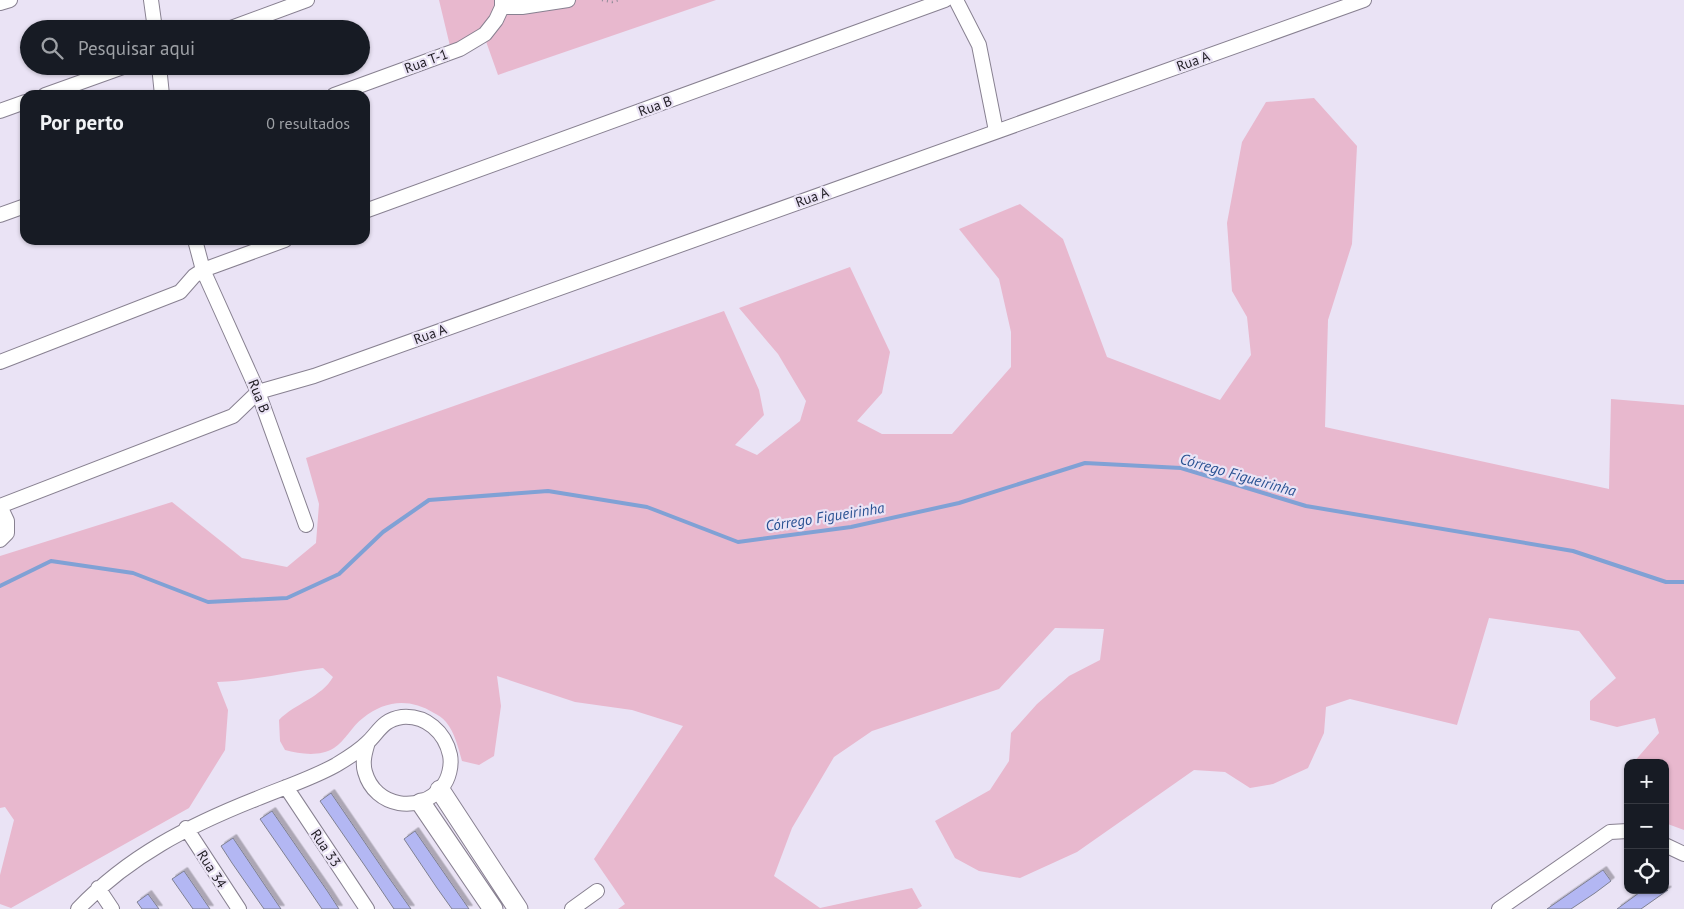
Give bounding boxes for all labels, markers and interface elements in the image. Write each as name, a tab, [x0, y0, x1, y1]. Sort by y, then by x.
search box	[20, 20, 370, 75]
icon: search	[38, 34, 66, 62]
text: Pesquisar aqui	[78, 36, 195, 60]
street label: Rua T-1	[402, 45, 450, 77]
street label: Rua A	[1174, 46, 1213, 75]
street label: Rua B	[636, 92, 674, 120]
text: Por perto	[40, 109, 124, 136]
text: 0 resultados	[266, 113, 350, 133]
street label: Rua A	[793, 182, 832, 211]
street label: Rua A	[411, 319, 450, 348]
street label: Rua B	[244, 377, 274, 415]
water label: Córrego Figueirinha	[1178, 449, 1299, 500]
water label: Córrego Figueirinha	[764, 498, 886, 535]
map controls	[1624, 759, 1669, 894]
button: +	[1624, 759, 1669, 804]
button: −	[1624, 804, 1669, 849]
street label: Rua 33	[307, 826, 345, 870]
street label: Rua 34	[193, 847, 231, 892]
button: locate	[1624, 849, 1669, 894]

